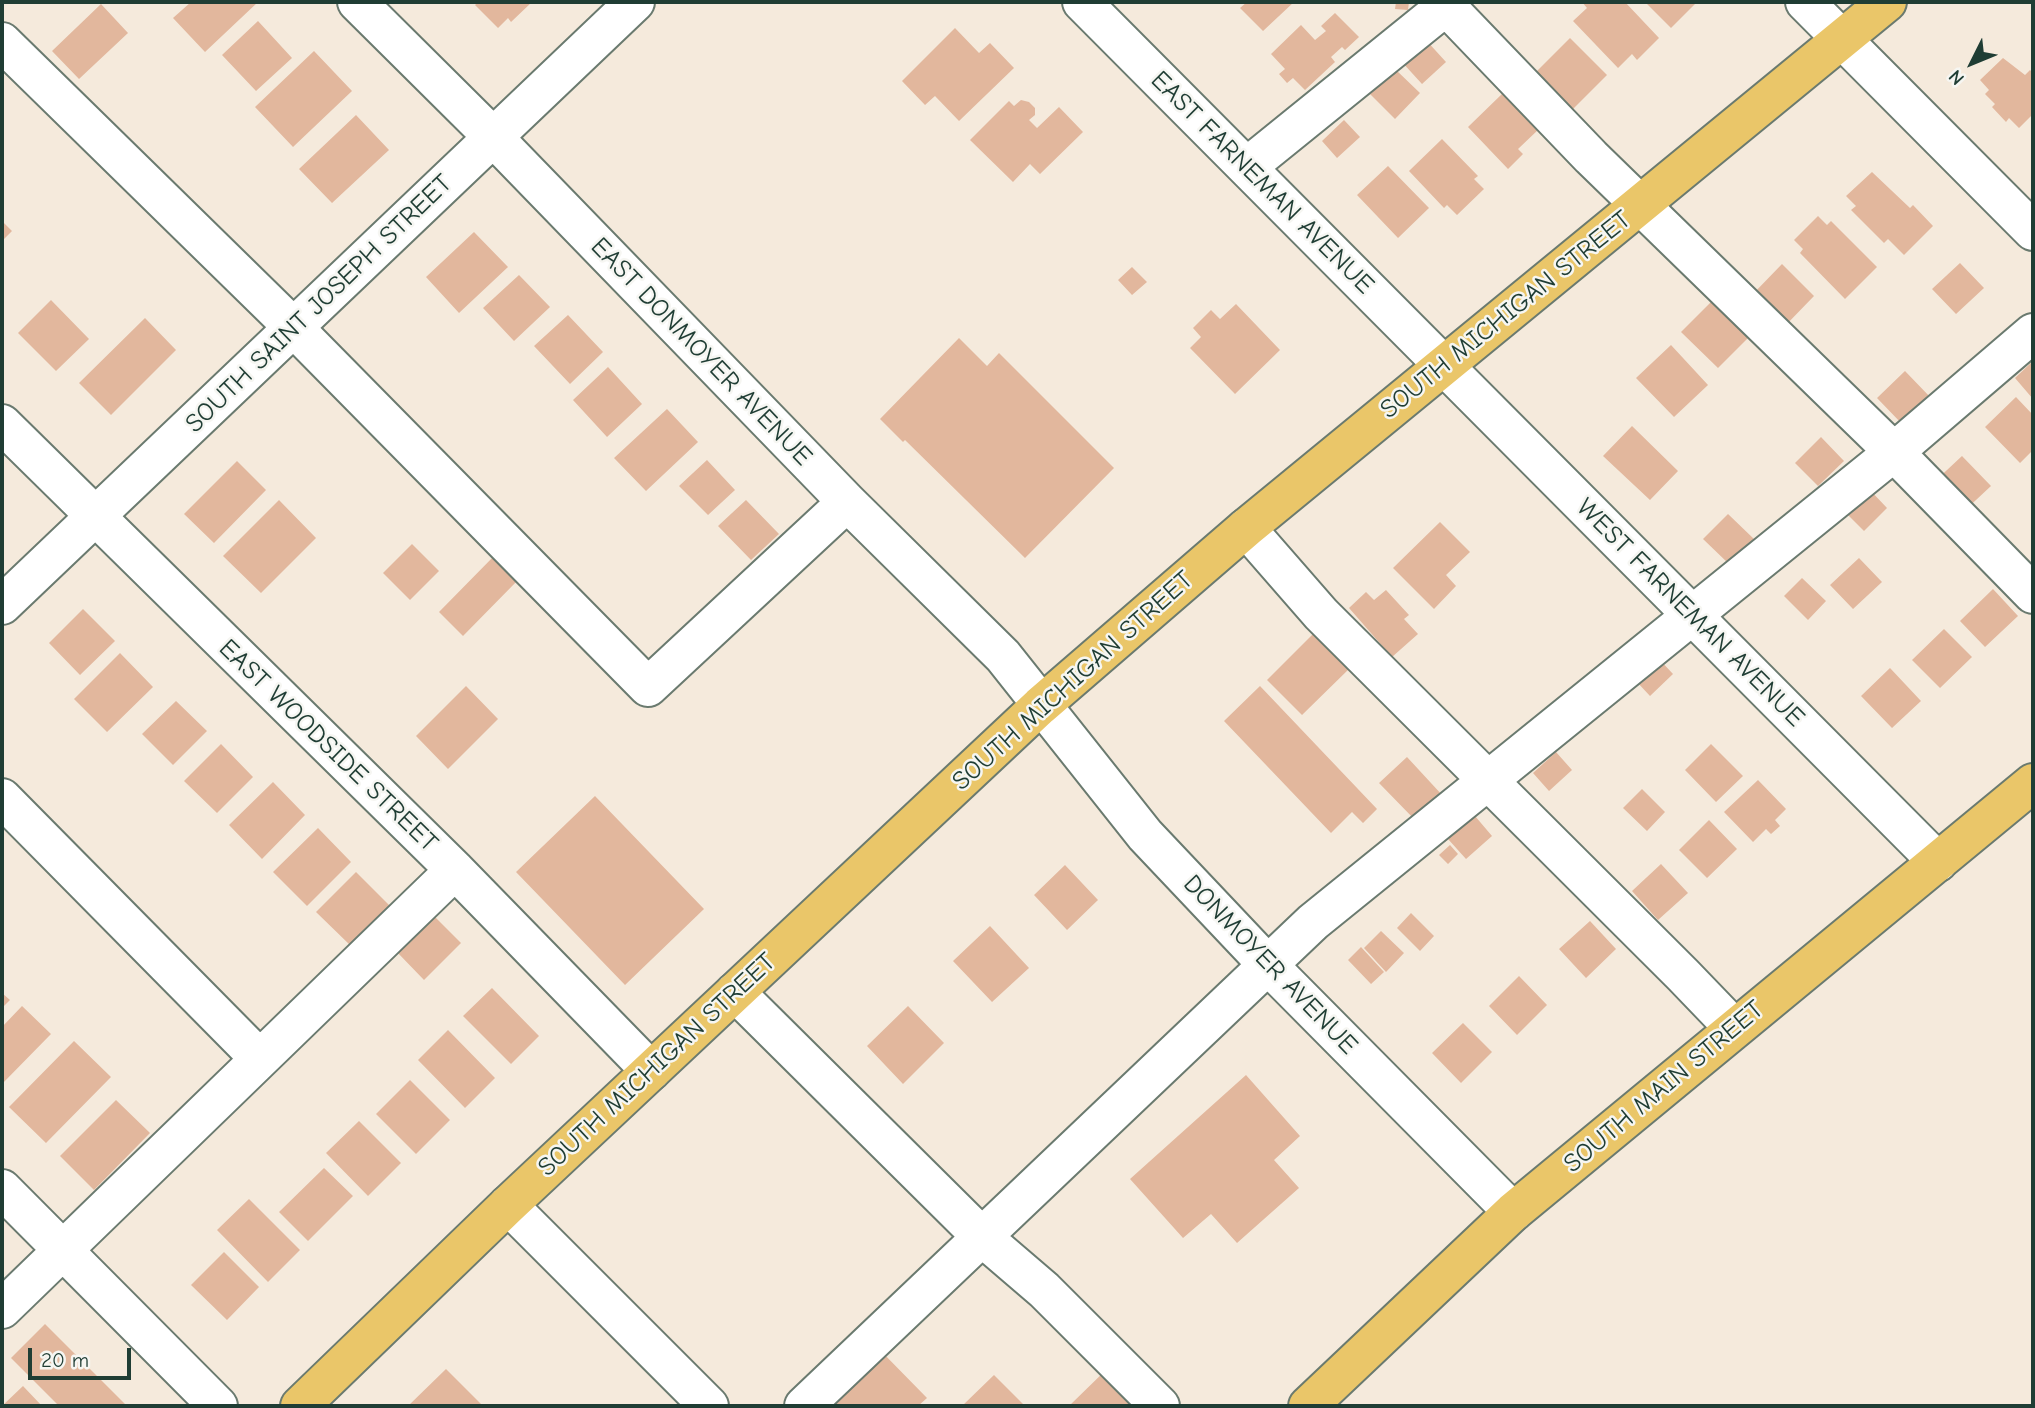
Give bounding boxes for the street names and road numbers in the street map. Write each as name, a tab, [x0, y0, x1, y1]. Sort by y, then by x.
street label: EAST FARNEMAN AVENUE	[1144, 65, 1380, 301]
street label: SOUTH SAINT JOSEPH STREET	[179, 168, 459, 440]
street label: SOUTH MICHIGAN STREET	[1374, 204, 1638, 426]
street label: EAST DONMOYER AVENUE	[584, 232, 818, 472]
street label: WEST FARNEMAN AVENUE	[1569, 492, 1811, 734]
street label: SOUTH MICHIGAN STREET	[946, 565, 1200, 797]
street label: EAST WOODSIDE STREET	[212, 633, 444, 859]
street label: DONMOYER AVENUE	[1176, 869, 1364, 1061]
street label: SOUTH MICHIGAN STREET	[532, 947, 782, 1183]
street label: SOUTH MAIN STREET	[1558, 994, 1770, 1180]

